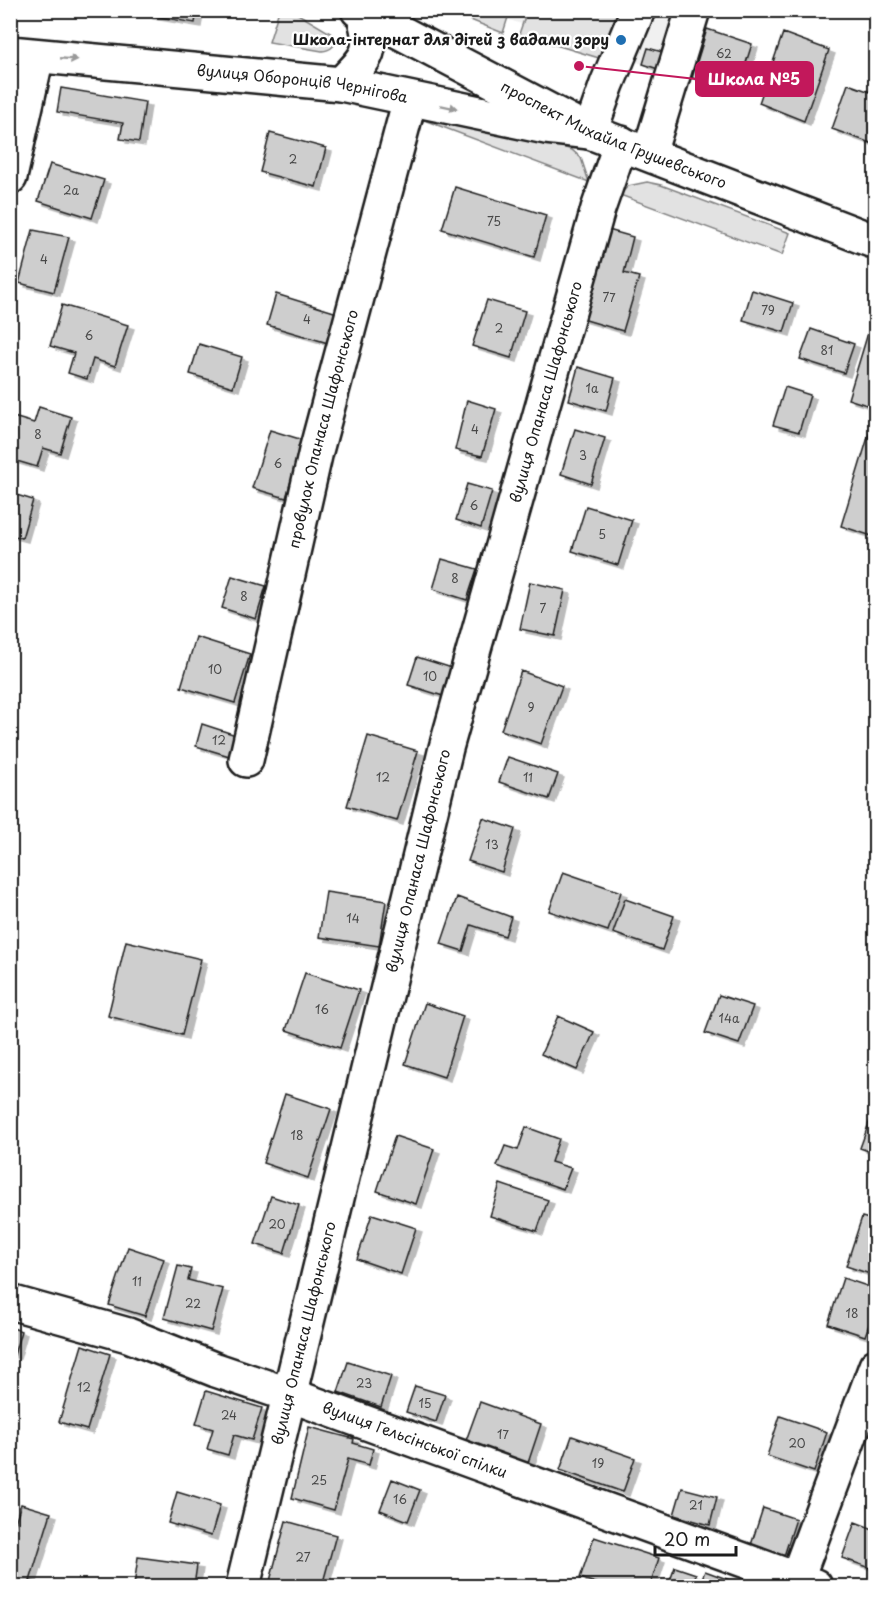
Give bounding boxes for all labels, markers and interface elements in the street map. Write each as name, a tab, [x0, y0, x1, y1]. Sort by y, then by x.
place label: Школа-інтернат для дітей з вадами зору	[293, 27, 609, 50]
marker: Школа-інтернат для дітей з вадами зору	[614, 33, 628, 47]
house number: 62	[716, 44, 732, 62]
one-way arrow	[59, 54, 78, 64]
street label: вулиця Оборонців Чернігова	[196, 58, 411, 108]
callout: Школа №5	[696, 62, 813, 96]
text: Школа №5	[708, 66, 800, 90]
street label: проспект Михайла Грушевського	[497, 74, 730, 194]
one-way arrow	[440, 103, 459, 112]
house number: 2	[289, 150, 297, 168]
house number: 2а	[63, 181, 79, 199]
house number: 75	[487, 212, 501, 230]
house number: 4	[40, 250, 48, 268]
street label: вулиця Опанаса Шафонського	[503, 278, 587, 505]
house number: 77	[602, 288, 616, 306]
house number: 79	[761, 301, 775, 319]
street label: провулок Опанаса Шафонського	[281, 307, 363, 550]
house number: 4	[303, 310, 311, 328]
house number: 2	[495, 319, 503, 337]
house number: 6	[85, 326, 93, 344]
house number: 81	[821, 341, 833, 359]
house number: 1а	[586, 379, 599, 397]
house number: 4	[471, 420, 479, 438]
house number: 8	[34, 425, 42, 443]
house number: 3	[579, 446, 587, 464]
house number: 6	[274, 454, 282, 472]
house number: 6	[470, 496, 478, 514]
house number: 5	[598, 525, 606, 543]
house number: 8	[451, 569, 459, 587]
house number: 8	[240, 587, 248, 605]
house number: 7	[540, 599, 547, 617]
house number: 10	[208, 660, 222, 678]
house number: 10	[423, 667, 437, 685]
house number: 9	[527, 698, 535, 716]
house number: 12	[212, 731, 226, 749]
street label: вулиця Опанаса Шафонського	[379, 747, 455, 975]
house number: 12	[376, 768, 390, 786]
house number: 11	[523, 768, 533, 786]
house number: 13	[485, 835, 499, 853]
house number: 14	[346, 909, 360, 927]
house number: 16	[315, 1000, 329, 1018]
house number: 14а	[719, 1009, 740, 1027]
house number: 18	[291, 1126, 303, 1144]
house number: 20	[268, 1215, 286, 1233]
street label: вулиця Опанаса Шафонського	[265, 1219, 341, 1447]
house number: 11	[132, 1272, 142, 1290]
house number: 22	[185, 1294, 201, 1312]
house number: 18	[846, 1304, 858, 1322]
house number: 23	[356, 1374, 372, 1392]
house number: 12	[77, 1378, 91, 1396]
house number: 15	[418, 1394, 432, 1412]
street label: вулиця Гельсінської спілки	[320, 1395, 511, 1483]
house number: 24	[221, 1406, 237, 1424]
house number: 17	[497, 1425, 509, 1443]
house number: 20	[788, 1434, 806, 1452]
house number: 19	[592, 1454, 604, 1472]
house number: 25	[311, 1471, 327, 1489]
house number: 16	[393, 1490, 407, 1508]
house number: 21	[689, 1496, 703, 1514]
scale bar	[655, 1519, 736, 1557]
text: 20 m	[664, 1525, 710, 1552]
house number: 27	[296, 1548, 311, 1566]

